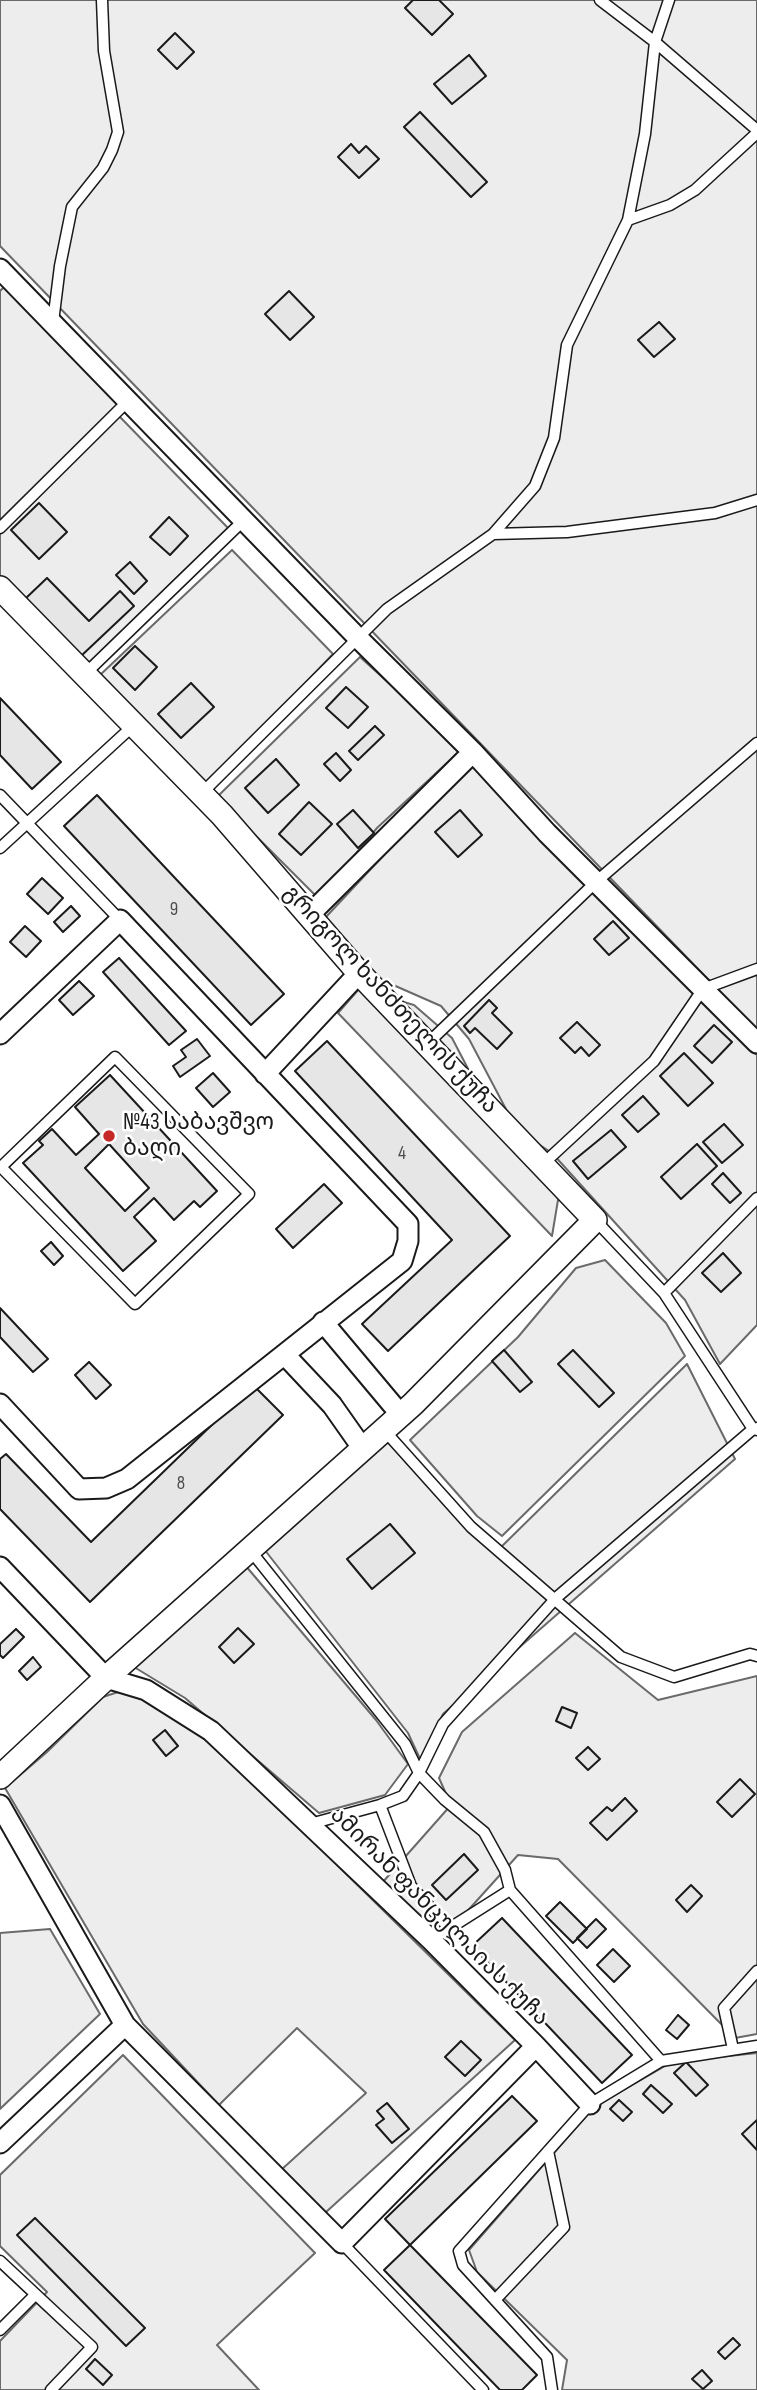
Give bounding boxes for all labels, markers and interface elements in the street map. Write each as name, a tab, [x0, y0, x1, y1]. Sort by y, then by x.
street label: გრიგოლ ხანძთელის ქუჩა	[277, 880, 503, 1120]
house number: 9	[170, 899, 178, 921]
place label: №43 საბავშვო ბაღი	[123, 1109, 274, 1163]
marker: №43 საბავშვო ბაღი	[101, 1128, 117, 1144]
house number: 4	[398, 1143, 406, 1165]
house number: 8	[177, 1473, 185, 1495]
street label: ამირან ფანცულაიას ქუჩა	[324, 1802, 554, 2032]

